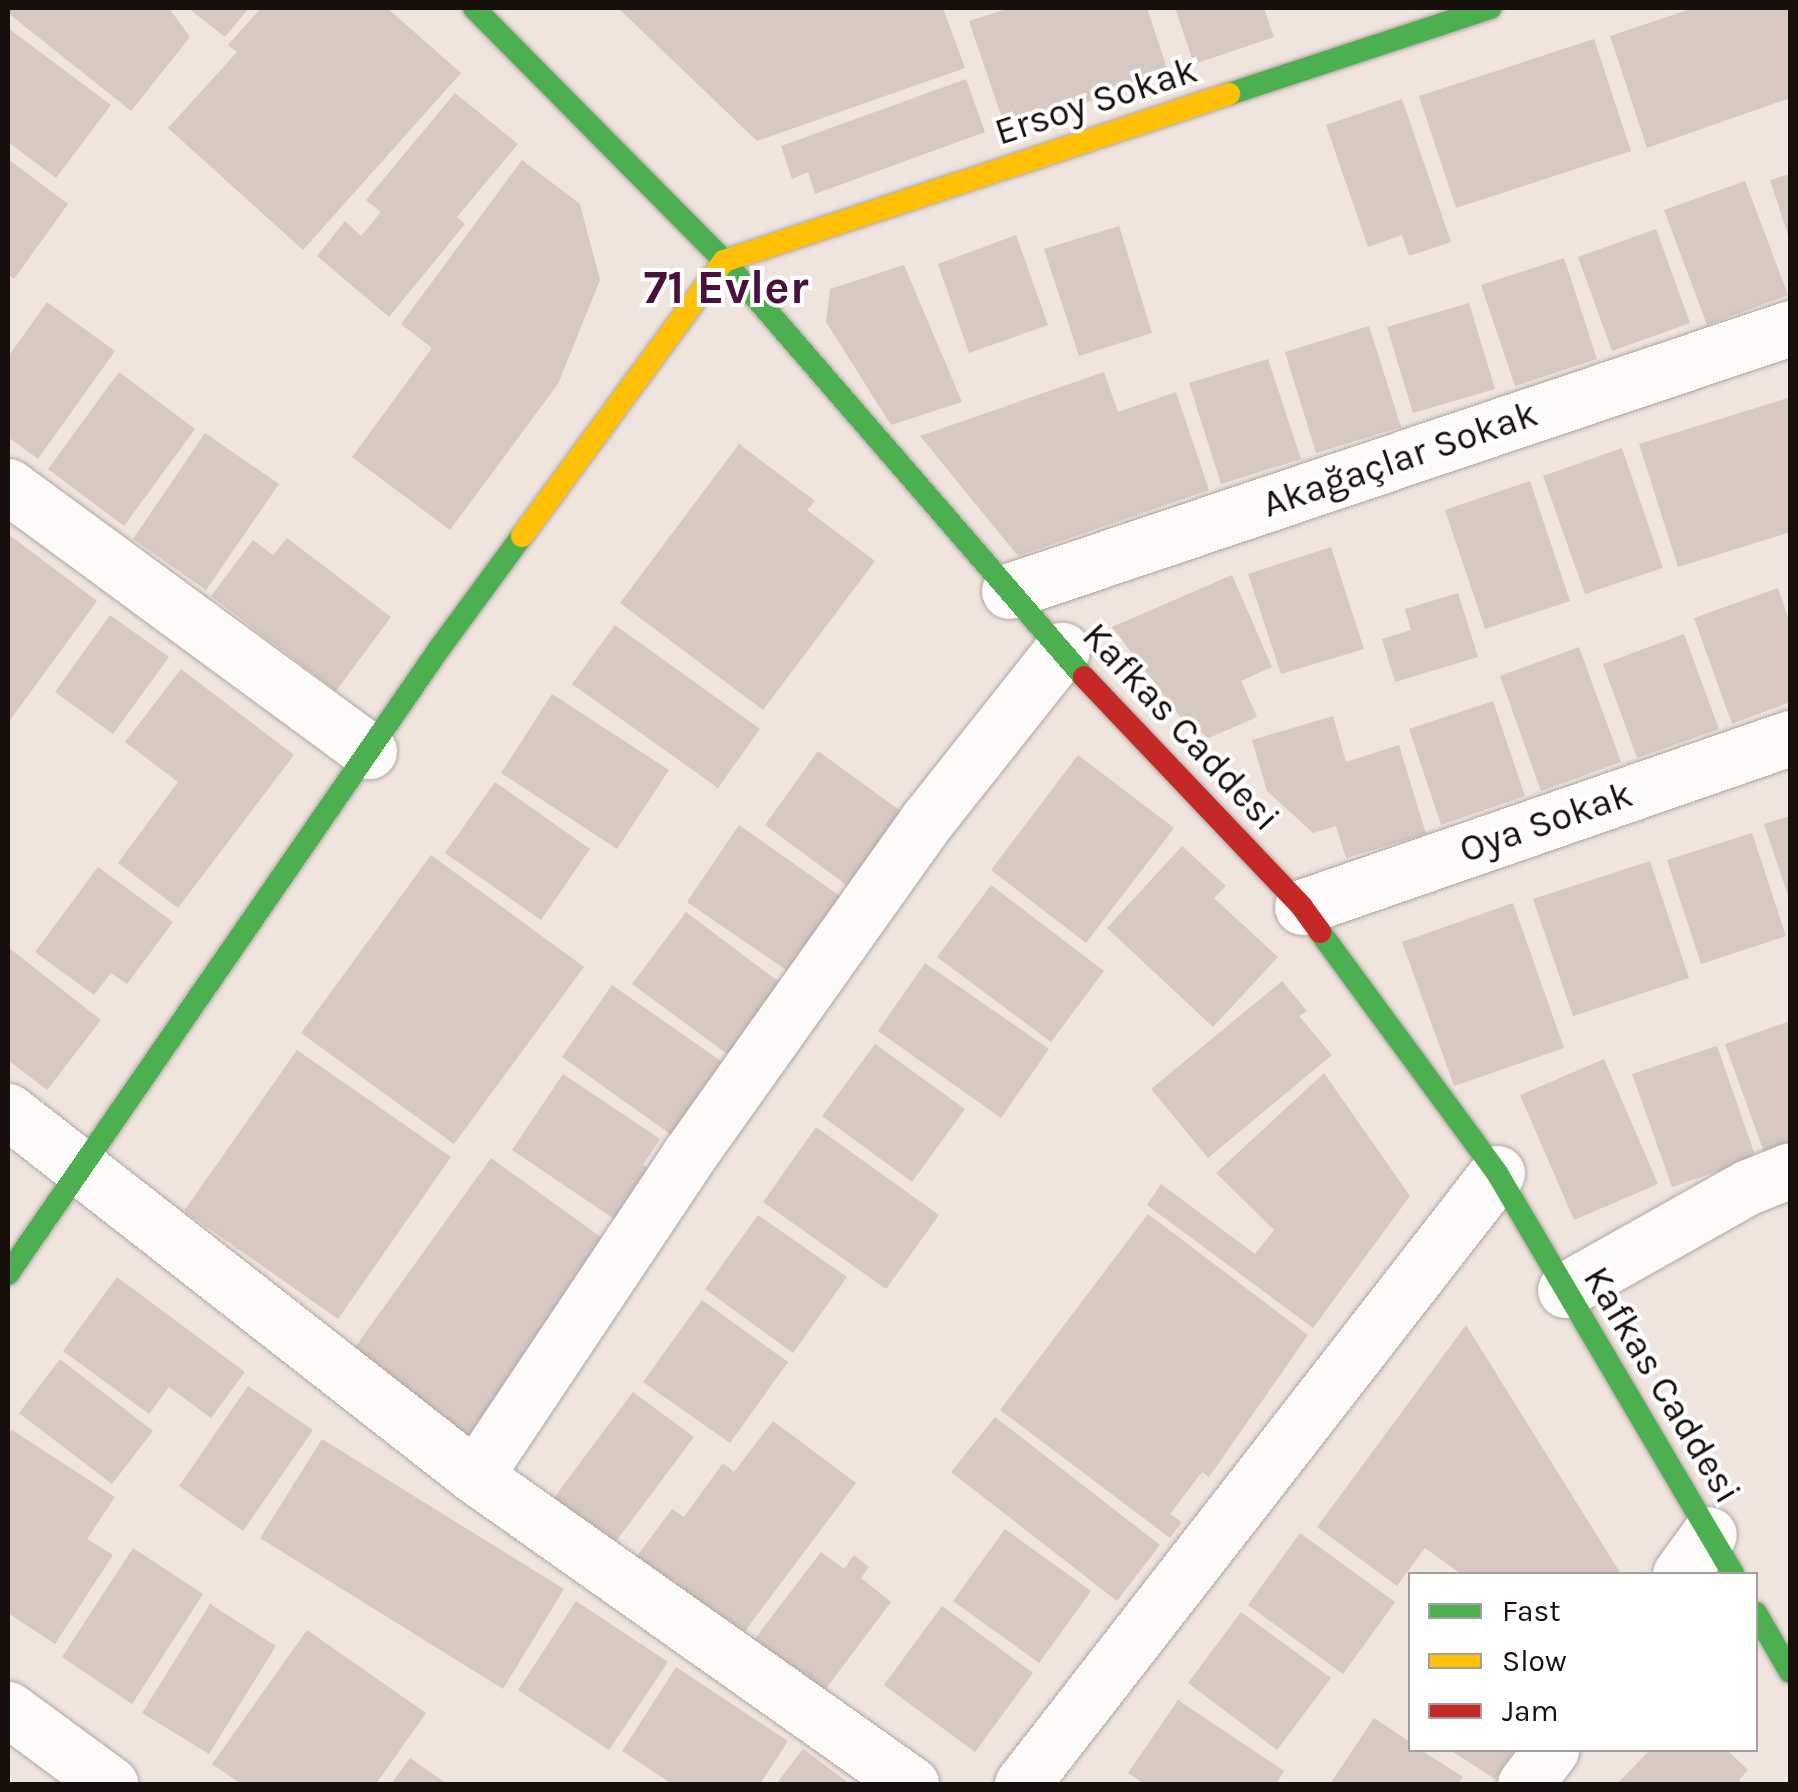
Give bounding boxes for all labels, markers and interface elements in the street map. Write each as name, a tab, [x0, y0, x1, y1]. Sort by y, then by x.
street label: Ersoy Sokak	[989, 47, 1203, 155]
district label: 71 Evler	[643, 259, 809, 317]
street label: Akağaçlar Sokak	[1256, 391, 1544, 527]
street label: Kafkas Caddesi	[1073, 613, 1289, 841]
street label: Oya Sokak	[1454, 771, 1638, 873]
street label: Kafkas Caddesi	[1573, 1258, 1751, 1512]
legend	[1408, 1572, 1758, 1752]
text: Fast	[1502, 1593, 1561, 1629]
text: Slow	[1502, 1643, 1567, 1679]
text: Jam	[1502, 1693, 1559, 1729]

